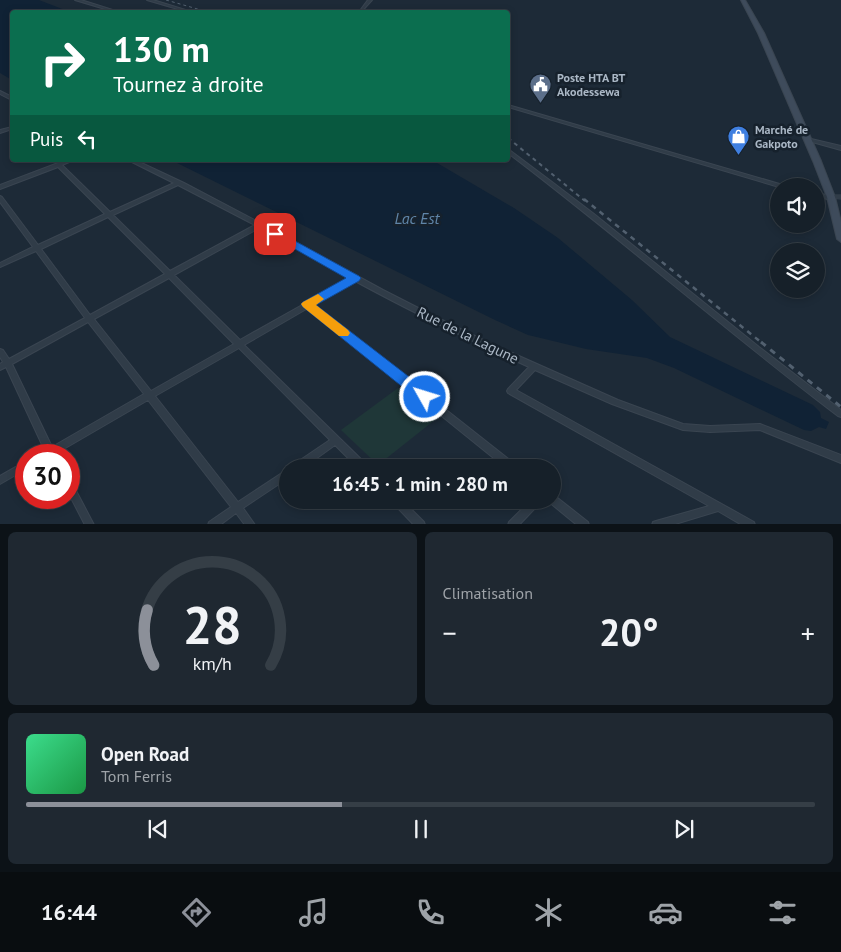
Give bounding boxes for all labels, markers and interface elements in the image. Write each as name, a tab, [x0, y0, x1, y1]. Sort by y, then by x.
text: 130 m	[113, 26, 210, 72]
icon: right	[30, 30, 95, 95]
text: Tournez à droite	[113, 70, 264, 98]
place label: Poste HTA BT Akodessewa	[557, 70, 625, 99]
public building icon: Poste HTA BT Akodessewa	[529, 72, 553, 103]
place label: Marché de Gakpoto	[755, 122, 808, 151]
shop icon: Marché de Gakpoto	[727, 124, 751, 155]
icon: left	[73, 125, 101, 153]
text: Puis	[30, 127, 63, 151]
map controls	[770, 178, 825, 298]
button: sound	[770, 178, 825, 233]
water label: Lac Est	[394, 208, 441, 228]
pin	[254, 213, 296, 255]
icon: arrive	[261, 220, 289, 248]
button: layers	[770, 243, 825, 298]
street label: Rue de la Lagune	[414, 302, 522, 368]
position arrow	[398, 370, 450, 422]
speed limit sign: 30	[15, 444, 80, 509]
text: 16:45 · 1 min · 280 m	[332, 472, 508, 496]
text: Climatisation	[443, 583, 533, 603]
text: 28	[183, 591, 242, 658]
text: 20°	[599, 607, 659, 656]
text: −	[443, 614, 457, 651]
text: +	[801, 614, 815, 651]
text: km/h	[193, 652, 232, 675]
text: Open Road	[101, 742, 189, 766]
text: Tom Ferris	[101, 766, 172, 786]
icon: previous	[144, 815, 172, 843]
icon: pause	[407, 815, 435, 843]
icon: next	[670, 815, 698, 843]
icon: directions	[179, 895, 214, 930]
icon: music	[296, 895, 331, 930]
icon: phone	[413, 895, 448, 930]
icon: climate	[531, 895, 566, 930]
icon: car	[648, 895, 683, 930]
icon: filters	[765, 895, 800, 930]
text: 16:44	[41, 898, 97, 926]

